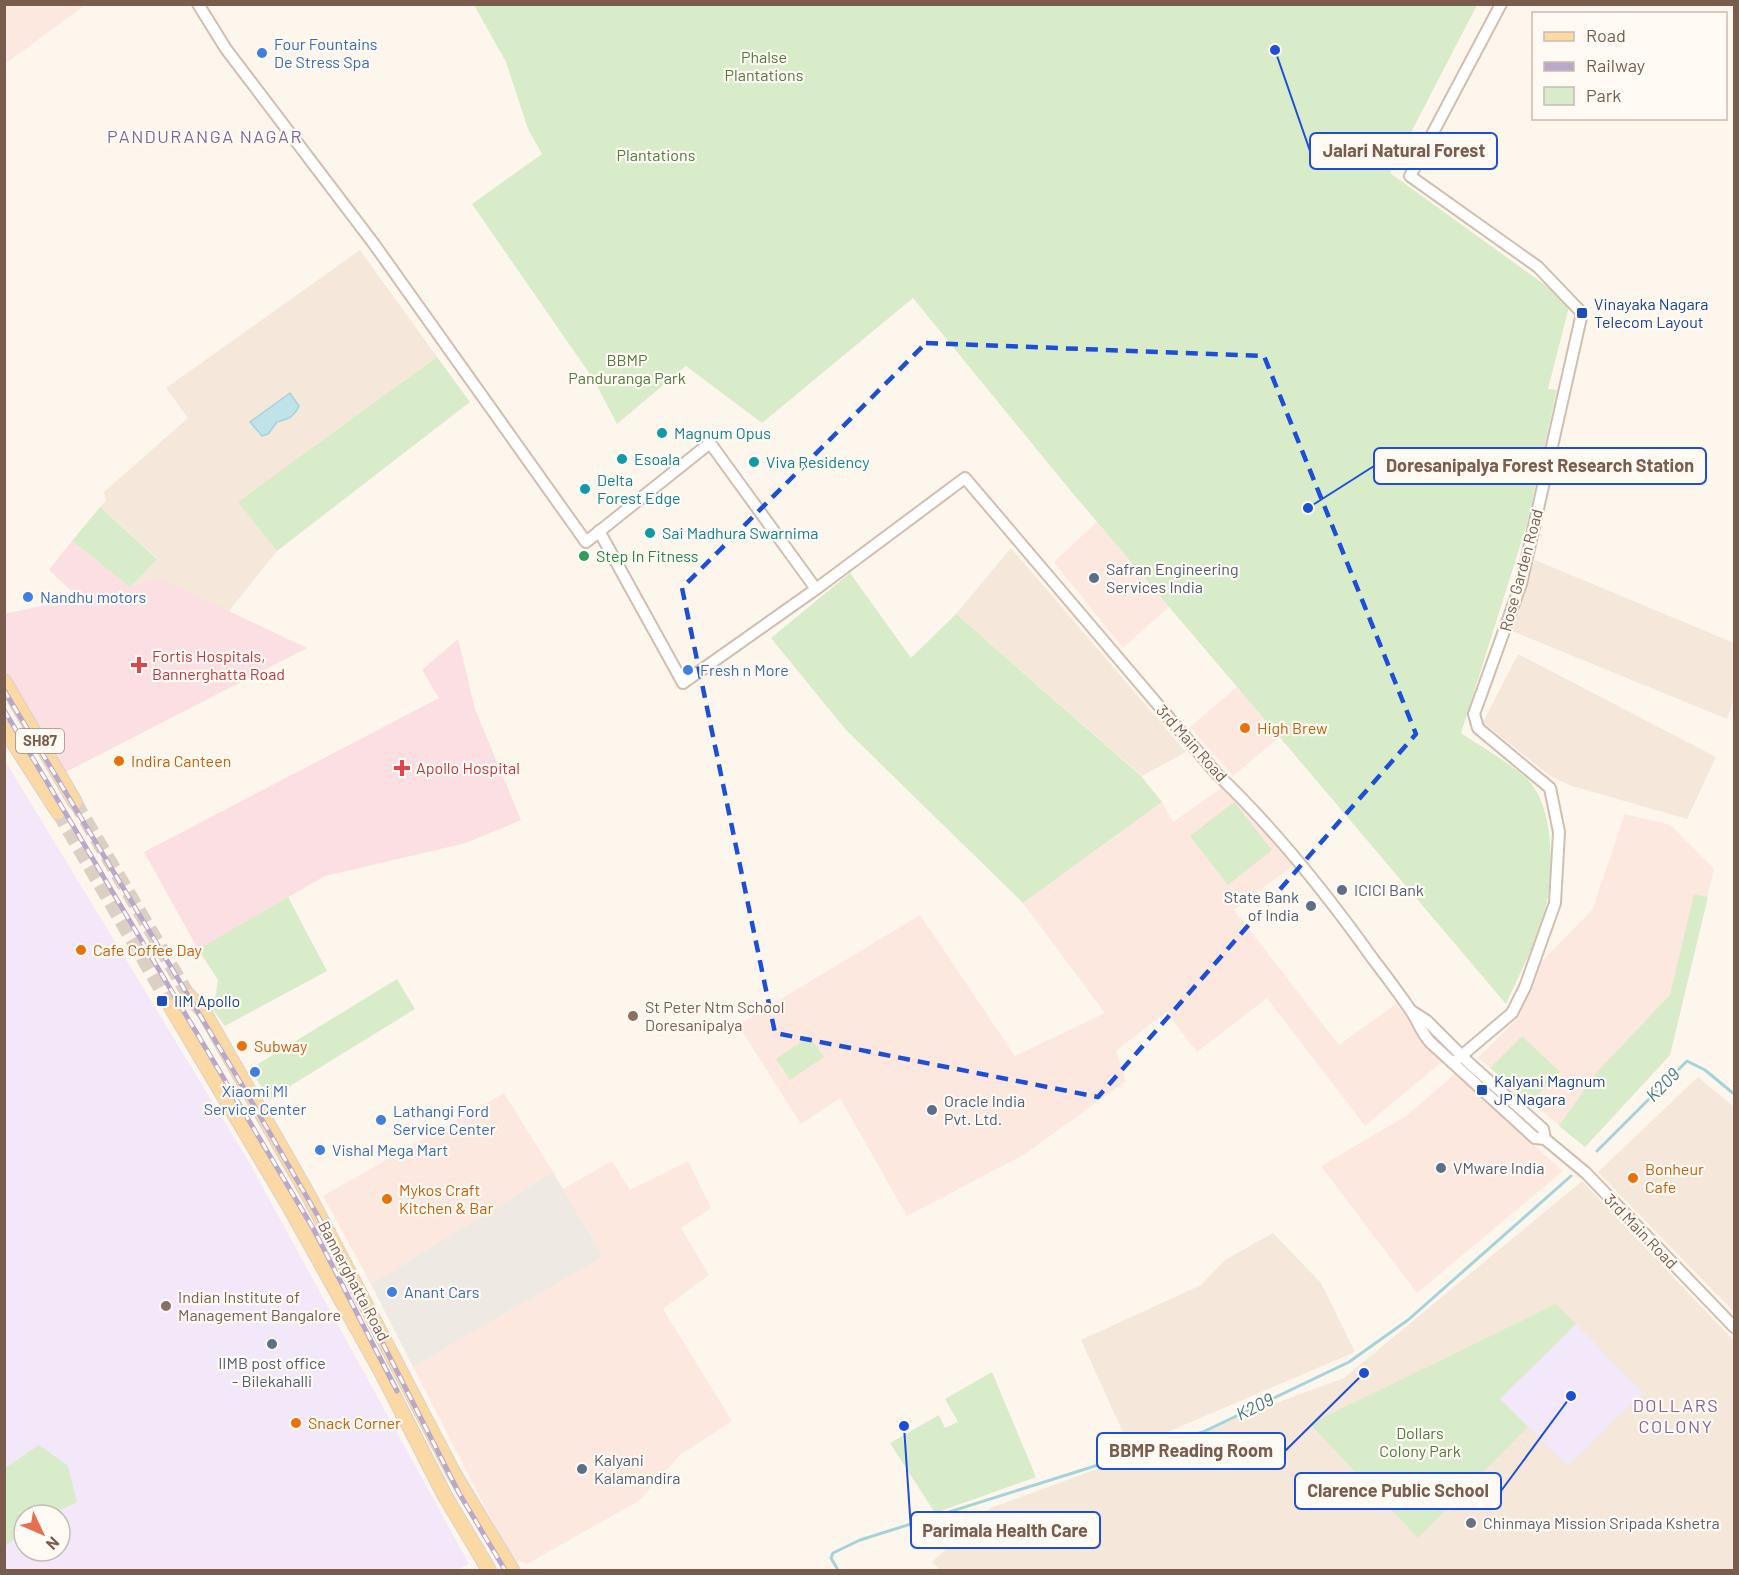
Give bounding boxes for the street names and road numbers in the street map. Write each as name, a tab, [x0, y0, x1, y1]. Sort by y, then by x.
street label: Rose Garden Road	[1495, 507, 1546, 633]
street label: 3rd Main Road	[1153, 700, 1232, 785]
road number: SH87	[16, 729, 64, 753]
street label: 3rd Main Road	[1601, 1189, 1682, 1272]
street label: Bannerghatta Road	[315, 1218, 394, 1344]

